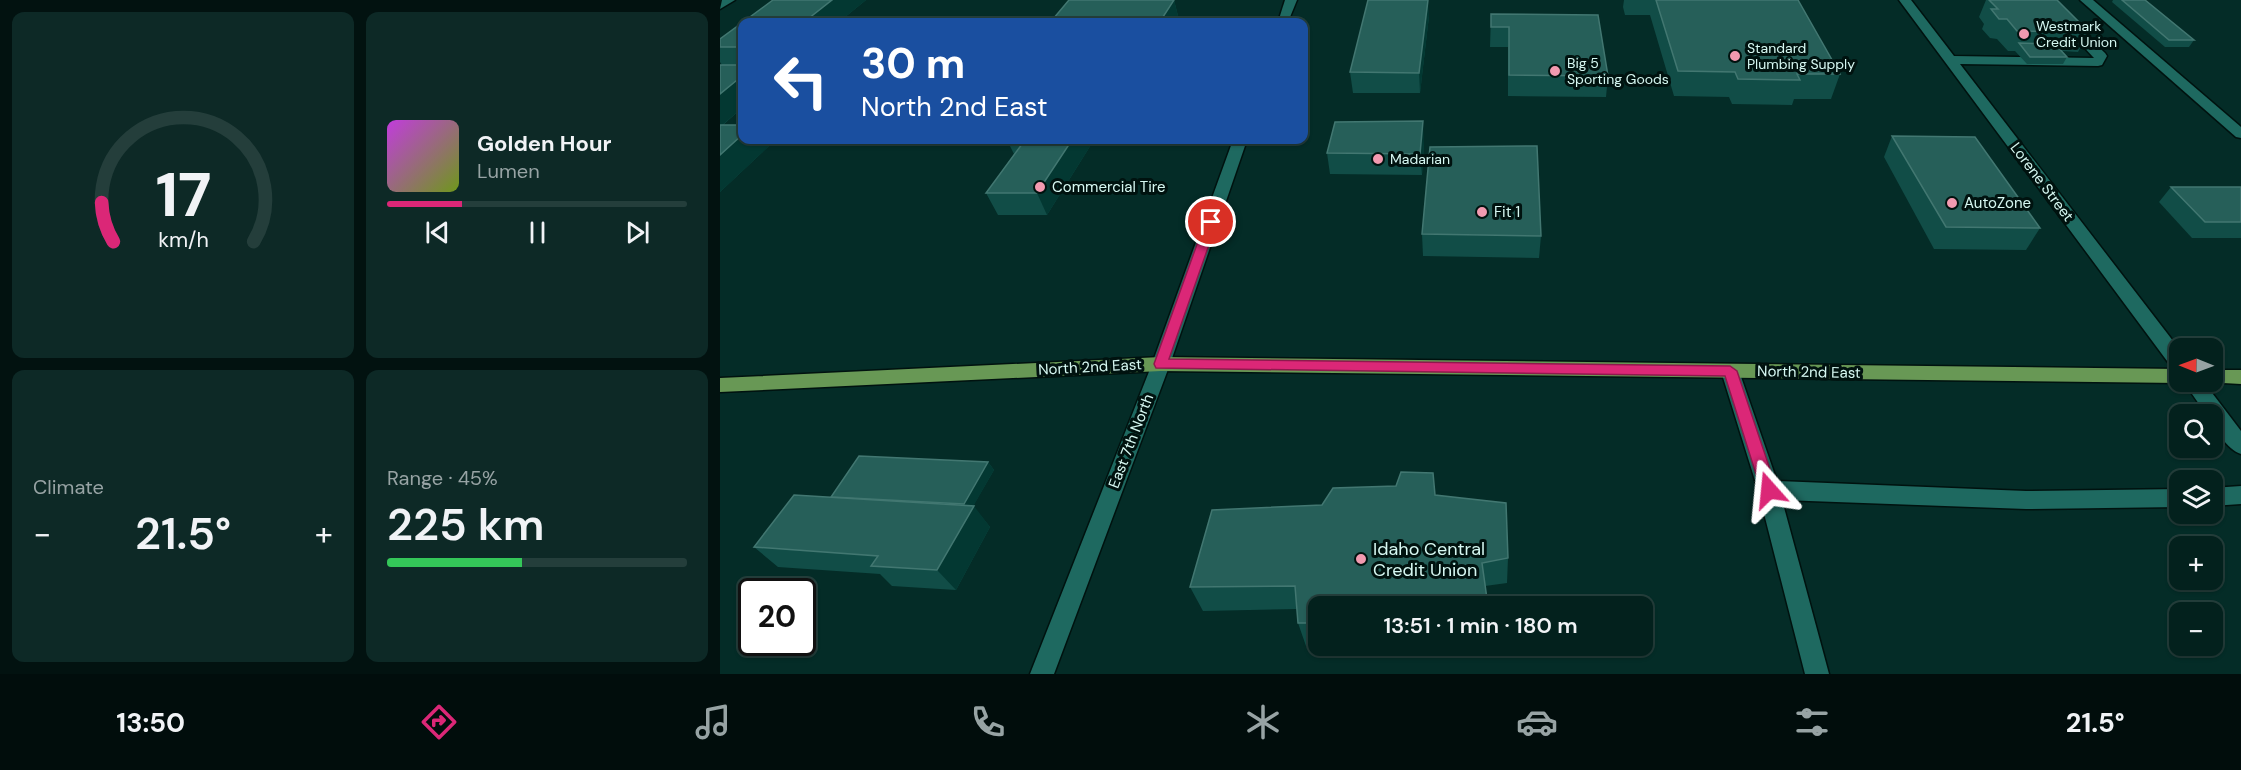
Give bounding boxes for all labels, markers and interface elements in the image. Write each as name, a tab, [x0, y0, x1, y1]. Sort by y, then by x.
place label: Westmark Credit Union	[2036, 17, 2117, 51]
marker: Westmark Credit Union	[2017, 27, 2031, 41]
text: 30 m	[861, 36, 965, 91]
place label: Standard Plumbing Supply	[1747, 39, 1855, 73]
icon: left	[762, 42, 840, 120]
marker: Standard Plumbing Supply	[1728, 49, 1742, 63]
place label: Big 5 Sporting Goods	[1567, 54, 1669, 88]
marker: Big 5 Sporting Goods	[1548, 64, 1562, 78]
text: North 2nd East	[861, 89, 1048, 124]
text: Golden Hour	[477, 129, 612, 158]
street label: Lorene Street	[2006, 138, 2078, 226]
place label: Madarian	[1390, 150, 1450, 168]
marker: Madarian	[1371, 152, 1385, 166]
text: 17	[155, 154, 211, 235]
text: Lumen	[477, 158, 540, 184]
place label: Commercial Tire	[1052, 177, 1166, 197]
marker: Commercial Tire	[1033, 180, 1047, 194]
place label: AutoZone	[1964, 193, 2031, 213]
pin	[1185, 196, 1236, 247]
marker: AutoZone	[1945, 196, 1959, 210]
place label: Fit 1	[1494, 202, 1520, 222]
icon: arrive	[1194, 205, 1227, 238]
marker: Fit 1	[1475, 205, 1489, 219]
icon: previous	[421, 216, 454, 249]
icon: pause	[521, 216, 554, 249]
icon: next	[621, 216, 654, 249]
text: km/h	[158, 226, 208, 254]
north arrow	[2169, 338, 2223, 392]
map controls	[2169, 338, 2223, 656]
street label: North 2nd East	[1038, 354, 1142, 380]
street label: North 2nd East	[1757, 361, 1861, 383]
street label: East 7th North	[1104, 391, 1158, 491]
button: search	[2169, 404, 2223, 458]
position arrow	[1737, 458, 1801, 522]
text: Range · 45%	[387, 465, 498, 491]
button: layers	[2169, 470, 2223, 524]
text: Climate	[33, 474, 104, 500]
text: 225 km	[387, 495, 544, 554]
text: 21.5°	[135, 504, 231, 563]
text: −	[33, 512, 51, 555]
text: +	[315, 512, 333, 555]
button: +	[2169, 536, 2223, 590]
place label: Idaho Central Credit Union	[1373, 537, 1485, 582]
marker: Idaho Central Credit Union	[1354, 552, 1368, 566]
speed limit sign: 20	[738, 578, 816, 656]
button: −	[2169, 602, 2223, 656]
text: 13:51 · 1 min · 180 m	[1383, 611, 1578, 640]
icon: directions	[418, 701, 460, 743]
icon: music	[692, 701, 734, 743]
icon: phone	[967, 701, 1009, 743]
icon: climate	[1242, 701, 1284, 743]
icon: car	[1516, 701, 1558, 743]
icon: filters	[1791, 701, 1833, 743]
text: 13:50	[116, 705, 185, 740]
text: 21.5°	[2066, 705, 2125, 740]

